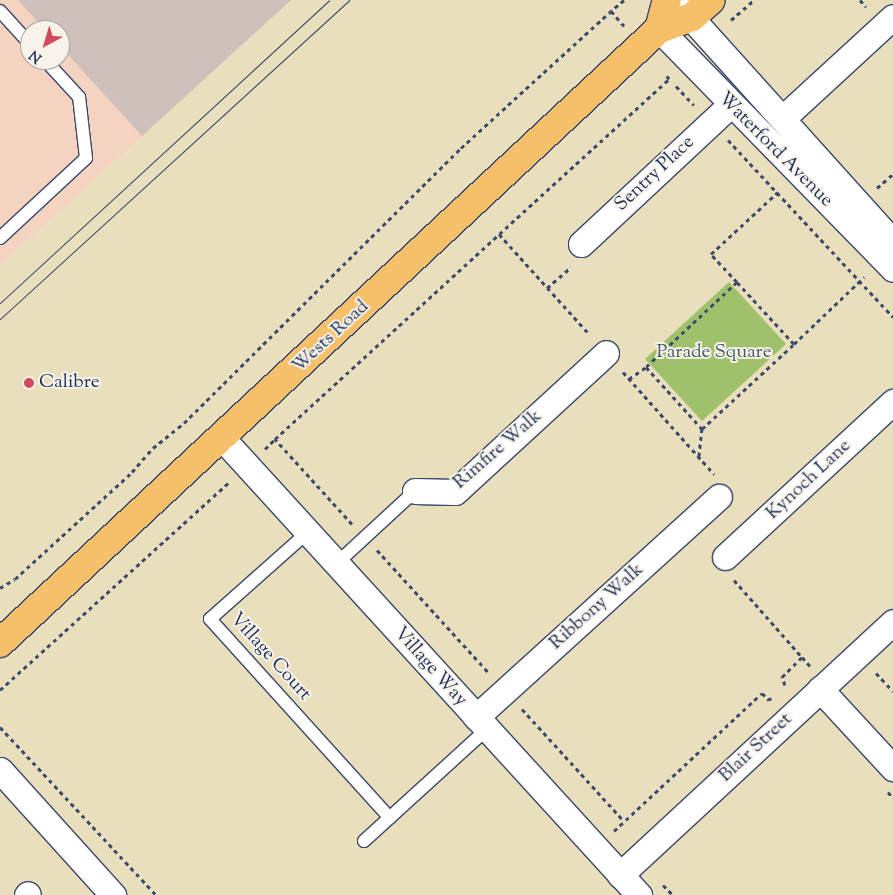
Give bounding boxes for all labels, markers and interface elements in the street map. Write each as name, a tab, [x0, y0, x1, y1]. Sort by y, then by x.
north arrow	[20, 20, 70, 70]
text: N	[26, 45, 47, 67]
street label: Waterford Avenue	[713, 88, 837, 212]
street label: Sentry Place	[611, 131, 699, 217]
street label: Wests Road	[288, 296, 374, 378]
park label: Parade Square	[656, 342, 772, 364]
place label: Calibre	[39, 372, 100, 394]
marker: Calibre	[23, 377, 35, 389]
street label: Rimfire Walk	[449, 405, 547, 495]
street label: Kynoch Lane	[762, 435, 856, 525]
street label: Ribbony Walk	[545, 559, 649, 655]
street label: Village Court	[225, 608, 315, 706]
street label: Village Way	[388, 623, 472, 711]
street label: Blair Street	[715, 708, 797, 788]

